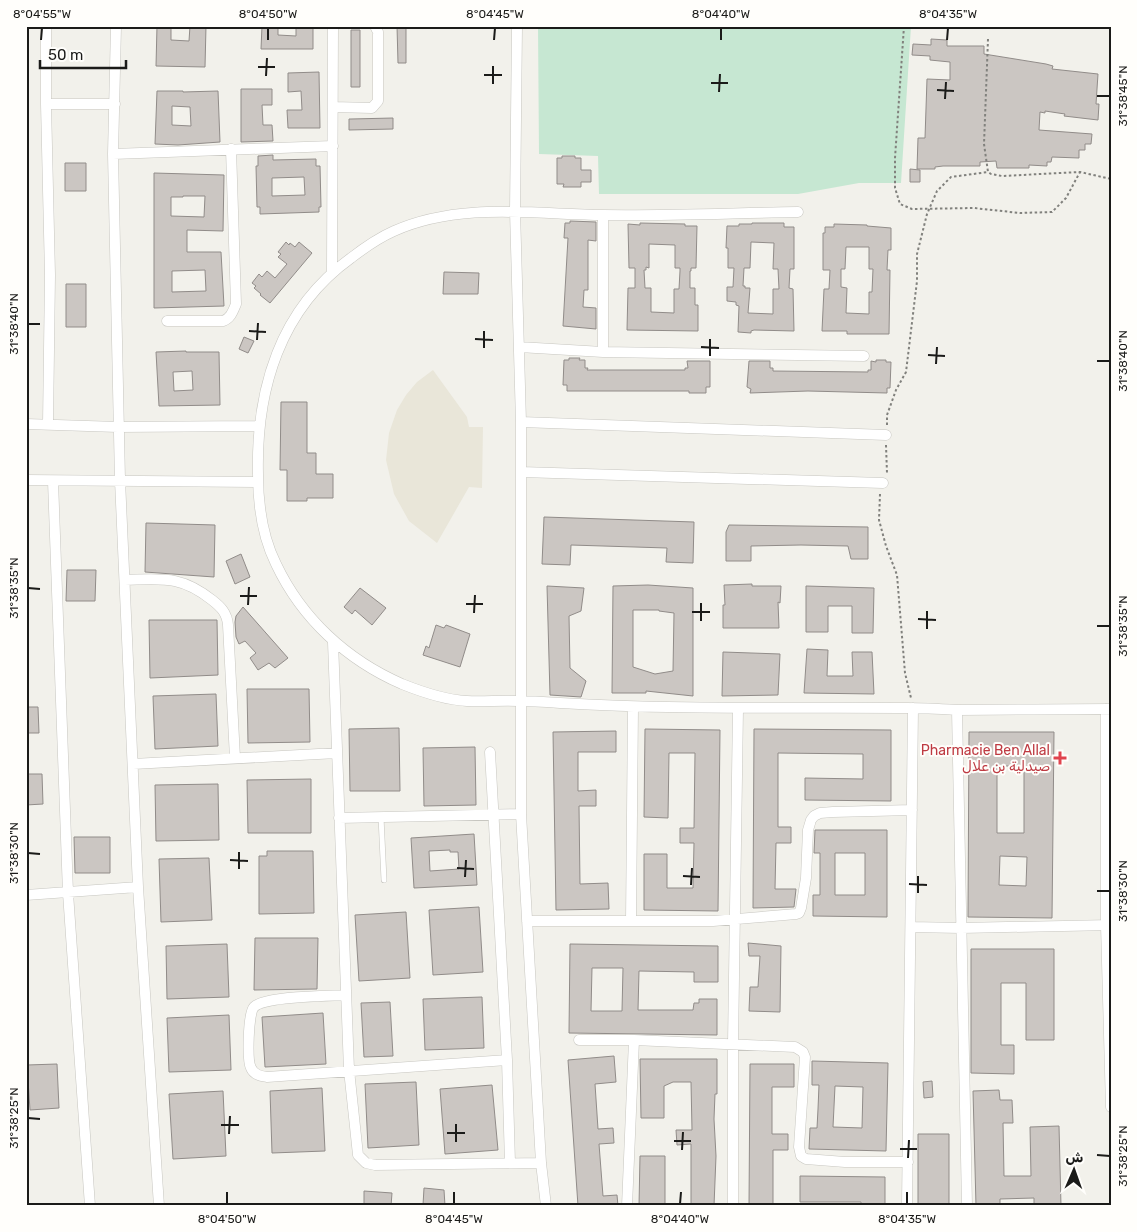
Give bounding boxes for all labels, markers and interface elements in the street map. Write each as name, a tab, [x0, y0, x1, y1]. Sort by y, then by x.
text: 8°04'55"W	[13, 7, 71, 21]
text: 8°04'50"W	[239, 7, 298, 21]
text: 8°04'45"W	[466, 7, 524, 21]
text: 8°04'40"W	[692, 7, 751, 21]
text: 8°04'35"W	[919, 7, 977, 21]
scale bar	[40, 38, 126, 70]
text: 50 m	[48, 46, 83, 64]
text: 31°38'45"N	[1116, 65, 1130, 127]
text: 31°38'40"N	[7, 293, 21, 355]
text: 31°38'40"N	[1116, 330, 1130, 392]
text: 31°38'35"N	[7, 557, 21, 619]
text: 31°38'35"N	[1116, 595, 1130, 657]
place label: Pharmacie Ben Allal صيدلية بن علال	[921, 742, 1050, 775]
marker: Pharmacie Ben Allal صيدلية بن علال	[1054, 752, 1066, 764]
text: 31°38'30"N	[7, 822, 21, 884]
text: 31°38'30"N	[1116, 860, 1130, 922]
text: 31°38'25"N	[7, 1087, 21, 1149]
text: 31°38'25"N	[1116, 1125, 1130, 1187]
north arrow	[1050, 1144, 1100, 1194]
text: ش	[1065, 1149, 1084, 1166]
text: 8°04'50"W	[198, 1212, 257, 1226]
text: 8°04'45"W	[425, 1212, 483, 1226]
text: 8°04'40"W	[651, 1212, 710, 1226]
text: 8°04'35"W	[878, 1212, 936, 1226]

